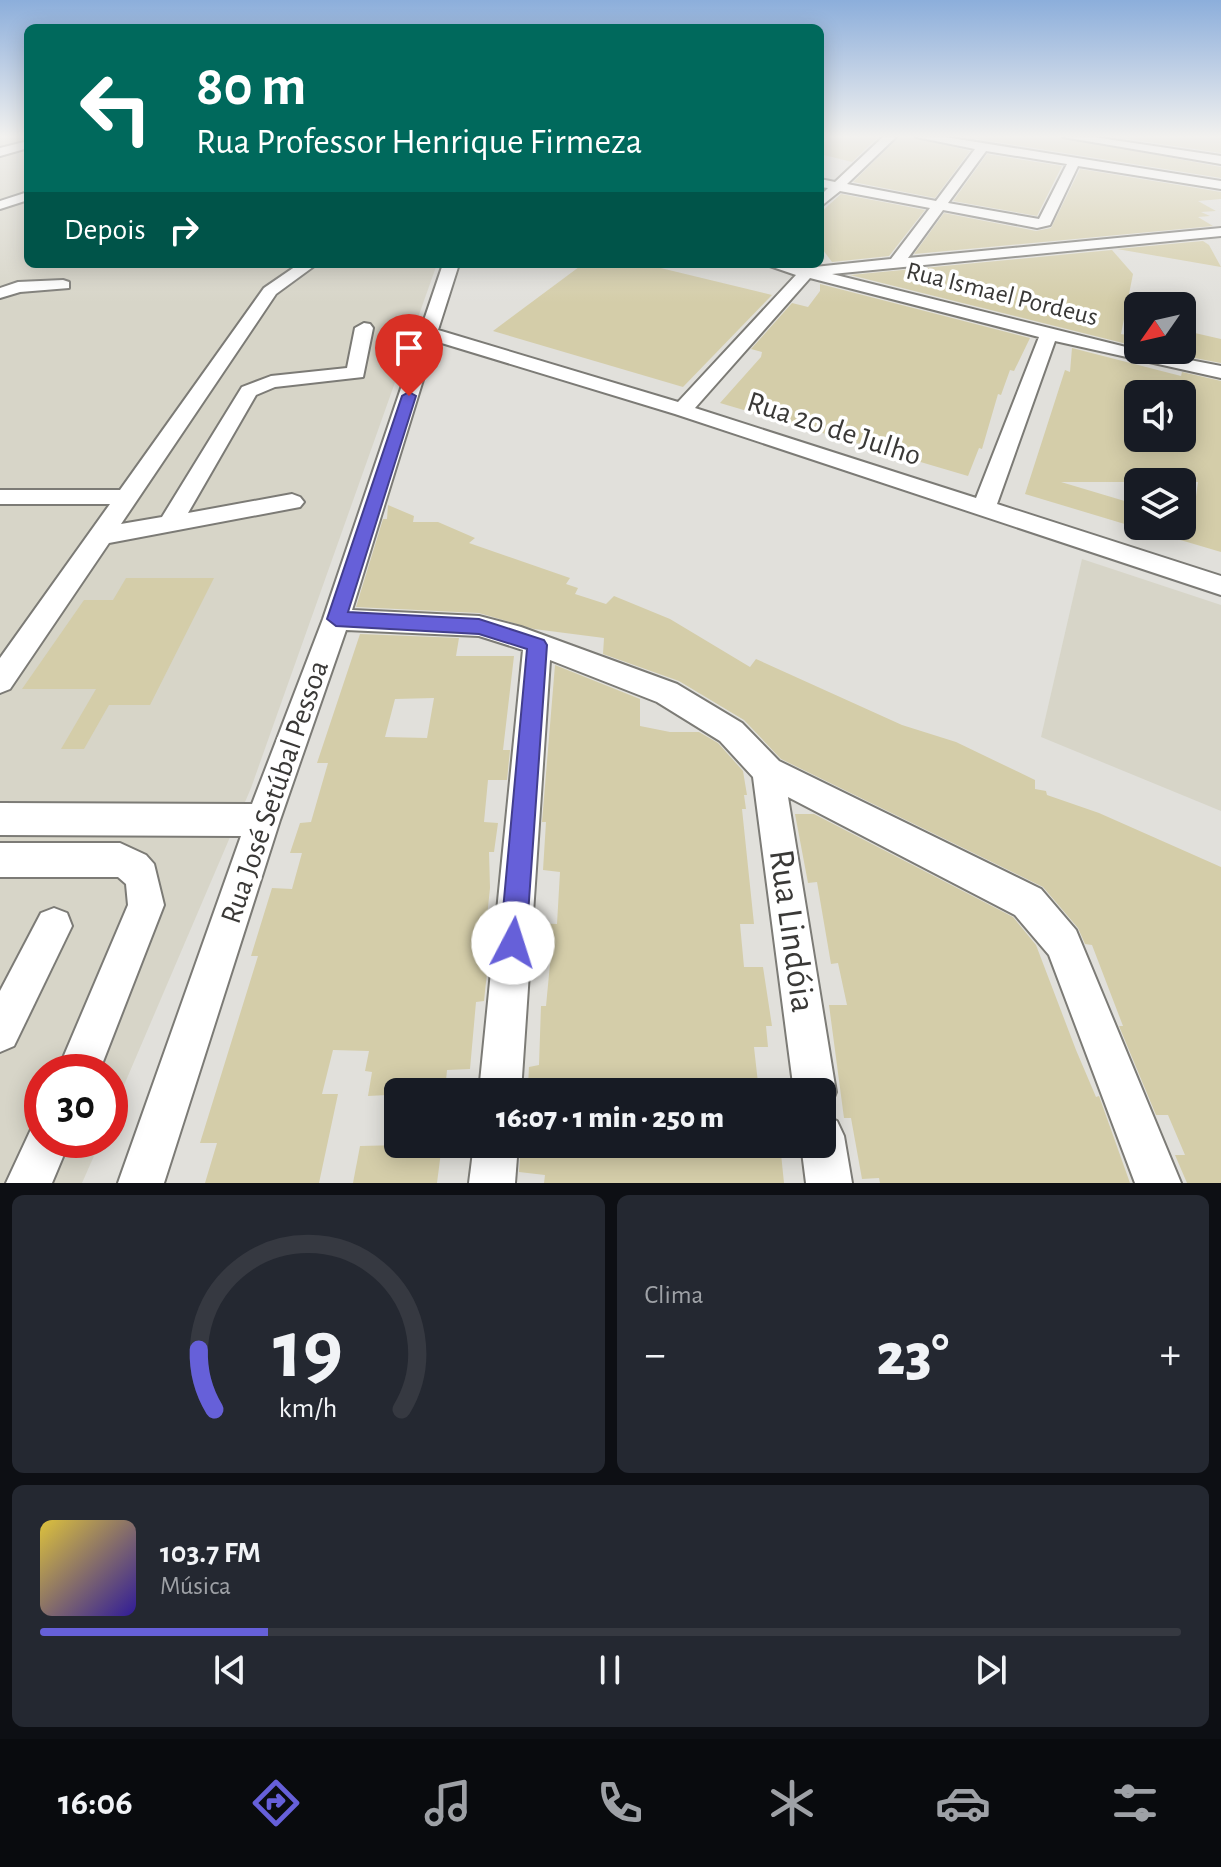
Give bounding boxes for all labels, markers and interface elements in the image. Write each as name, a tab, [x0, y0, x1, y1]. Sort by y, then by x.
icon: left	[64, 56, 168, 160]
text: 80 m	[196, 59, 306, 115]
text: Rua Professor Henrique Firmeza	[196, 124, 642, 160]
icon: right	[162, 208, 206, 252]
text: Depois	[64, 215, 146, 245]
street label: Rua Ismael Pordeus	[903, 258, 1101, 330]
north arrow	[1124, 292, 1196, 364]
map controls	[1124, 292, 1196, 540]
pin	[375, 314, 443, 396]
icon: arrive	[387, 326, 431, 370]
button: sound	[1124, 380, 1196, 452]
street label: Rua 20 de Julho	[743, 387, 925, 471]
button: layers	[1124, 468, 1196, 540]
street label: Rua José Setúbal Pessoa	[216, 656, 334, 928]
street label: Rua Lindóia	[763, 847, 821, 1015]
position arrow	[471, 901, 555, 985]
speed limit sign: 30	[24, 1054, 128, 1158]
text: 16:07 · 1 min · 250 m	[496, 1103, 724, 1133]
text: Clima	[645, 1282, 704, 1308]
text: 19	[273, 1309, 343, 1393]
text: 23°	[876, 1326, 949, 1386]
text: −	[645, 1333, 666, 1377]
text: +	[1160, 1333, 1181, 1377]
text: km/h	[279, 1394, 338, 1423]
text: 103.7 FM	[160, 1538, 261, 1568]
text: Música	[160, 1573, 231, 1599]
icon: previous	[208, 1648, 252, 1692]
icon: pause	[588, 1648, 632, 1692]
icon: next	[969, 1648, 1013, 1692]
icon: directions	[248, 1775, 304, 1831]
icon: music	[420, 1775, 476, 1831]
icon: phone	[592, 1775, 648, 1831]
icon: climate	[764, 1775, 820, 1831]
icon: car	[935, 1775, 991, 1831]
icon: filters	[1107, 1775, 1163, 1831]
text: 16:06	[58, 1785, 133, 1821]

